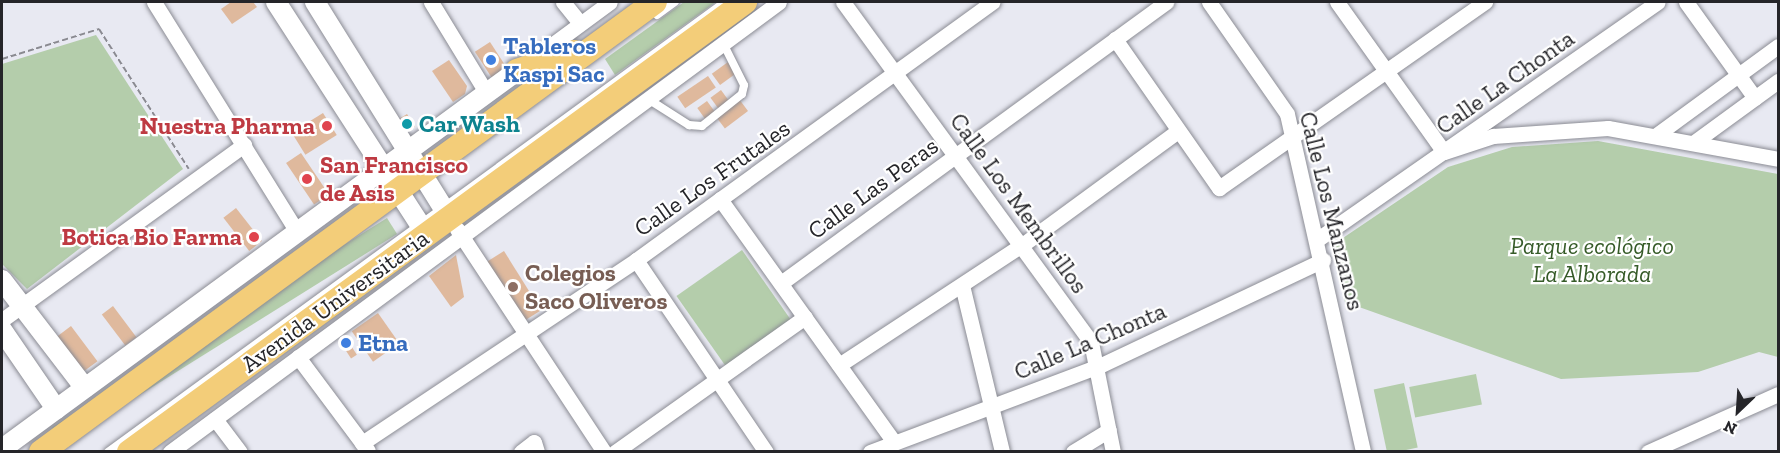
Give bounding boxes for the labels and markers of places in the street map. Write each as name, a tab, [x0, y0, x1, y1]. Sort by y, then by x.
place label: Tableros Kaspi Sac	[503, 32, 605, 88]
marker: Tableros Kaspi Sac	[484, 53, 498, 67]
place label: Car Wash	[419, 110, 521, 138]
place label: Nuestra Pharma	[140, 112, 315, 140]
marker: Car Wash	[400, 117, 414, 131]
marker: Nuestra Pharma	[320, 119, 334, 133]
place label: San Francisco de Asis	[320, 151, 468, 207]
marker: San Francisco de Asis	[298, 170, 316, 188]
place label: Botica Bio Farma	[61, 223, 242, 251]
marker: Botica Bio Farma	[247, 230, 261, 244]
place label: Colegios Saco Oliveros	[525, 259, 667, 315]
marker: Colegios Saco Oliveros	[506, 280, 520, 294]
place label: Etna	[358, 329, 408, 357]
marker: Etna	[339, 336, 353, 350]

